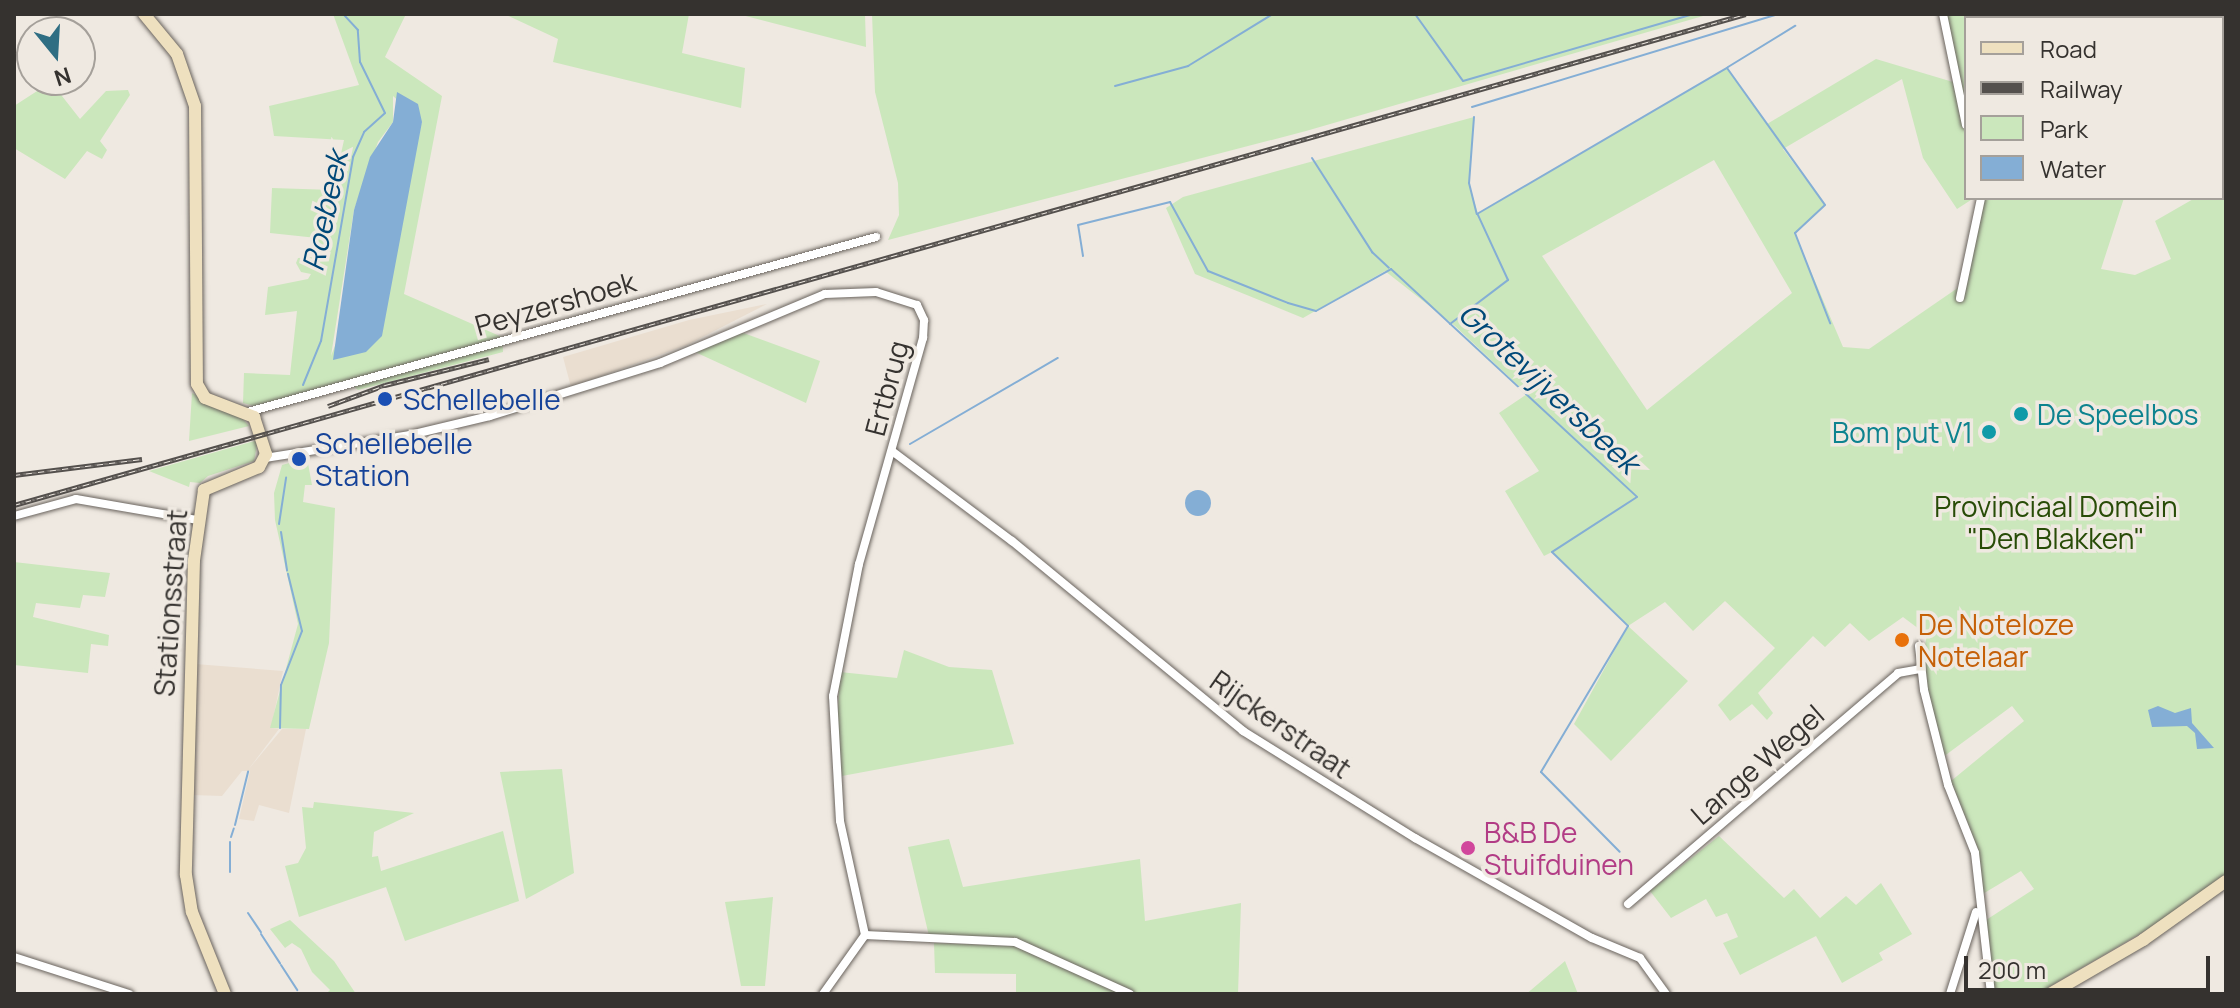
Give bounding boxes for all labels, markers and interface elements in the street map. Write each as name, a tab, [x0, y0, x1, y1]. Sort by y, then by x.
north arrow	[16, 16, 96, 96]
legend	[1964, 16, 2224, 200]
text: Road	[2040, 32, 2097, 65]
text: N	[51, 60, 75, 94]
text: Railway	[2040, 72, 2123, 105]
text: Park	[2040, 112, 2088, 145]
water label: Roebeek	[295, 148, 355, 274]
text: Water	[2040, 152, 2107, 185]
street label: Peyzershoek	[471, 264, 639, 342]
water label: Grotevijversbeek	[1451, 295, 1647, 481]
street label: Ertbrug	[857, 337, 915, 439]
place label: Schellebelle	[403, 382, 561, 416]
marker: Schellebelle	[374, 388, 396, 410]
place label: De Speelbos	[2037, 397, 2199, 431]
marker: De Speelbos	[2012, 405, 2030, 423]
place label: Bom put V1	[1832, 415, 1973, 449]
marker: Bom put V1	[1980, 423, 1998, 441]
place label: Schellebelle Station	[315, 426, 473, 492]
marker: Schellebelle Station	[290, 450, 308, 468]
park label: Provinciaal Domein "Den Blakken"	[1934, 489, 2178, 555]
street label: Stationsstraat	[147, 508, 193, 698]
place label: De Noteloze Notelaar	[1918, 607, 2074, 673]
marker: De Noteloze Notelaar	[1893, 631, 1911, 649]
street label: Rijckerstraat	[1204, 663, 1358, 785]
street label: Lange Wegel	[1684, 697, 1830, 831]
place label: B&B De Stuifduinen	[1484, 815, 1634, 881]
marker: B&B De Stuifduinen	[1459, 839, 1477, 857]
scale bar	[1968, 940, 2214, 990]
text: 200 m	[1978, 953, 2046, 986]

